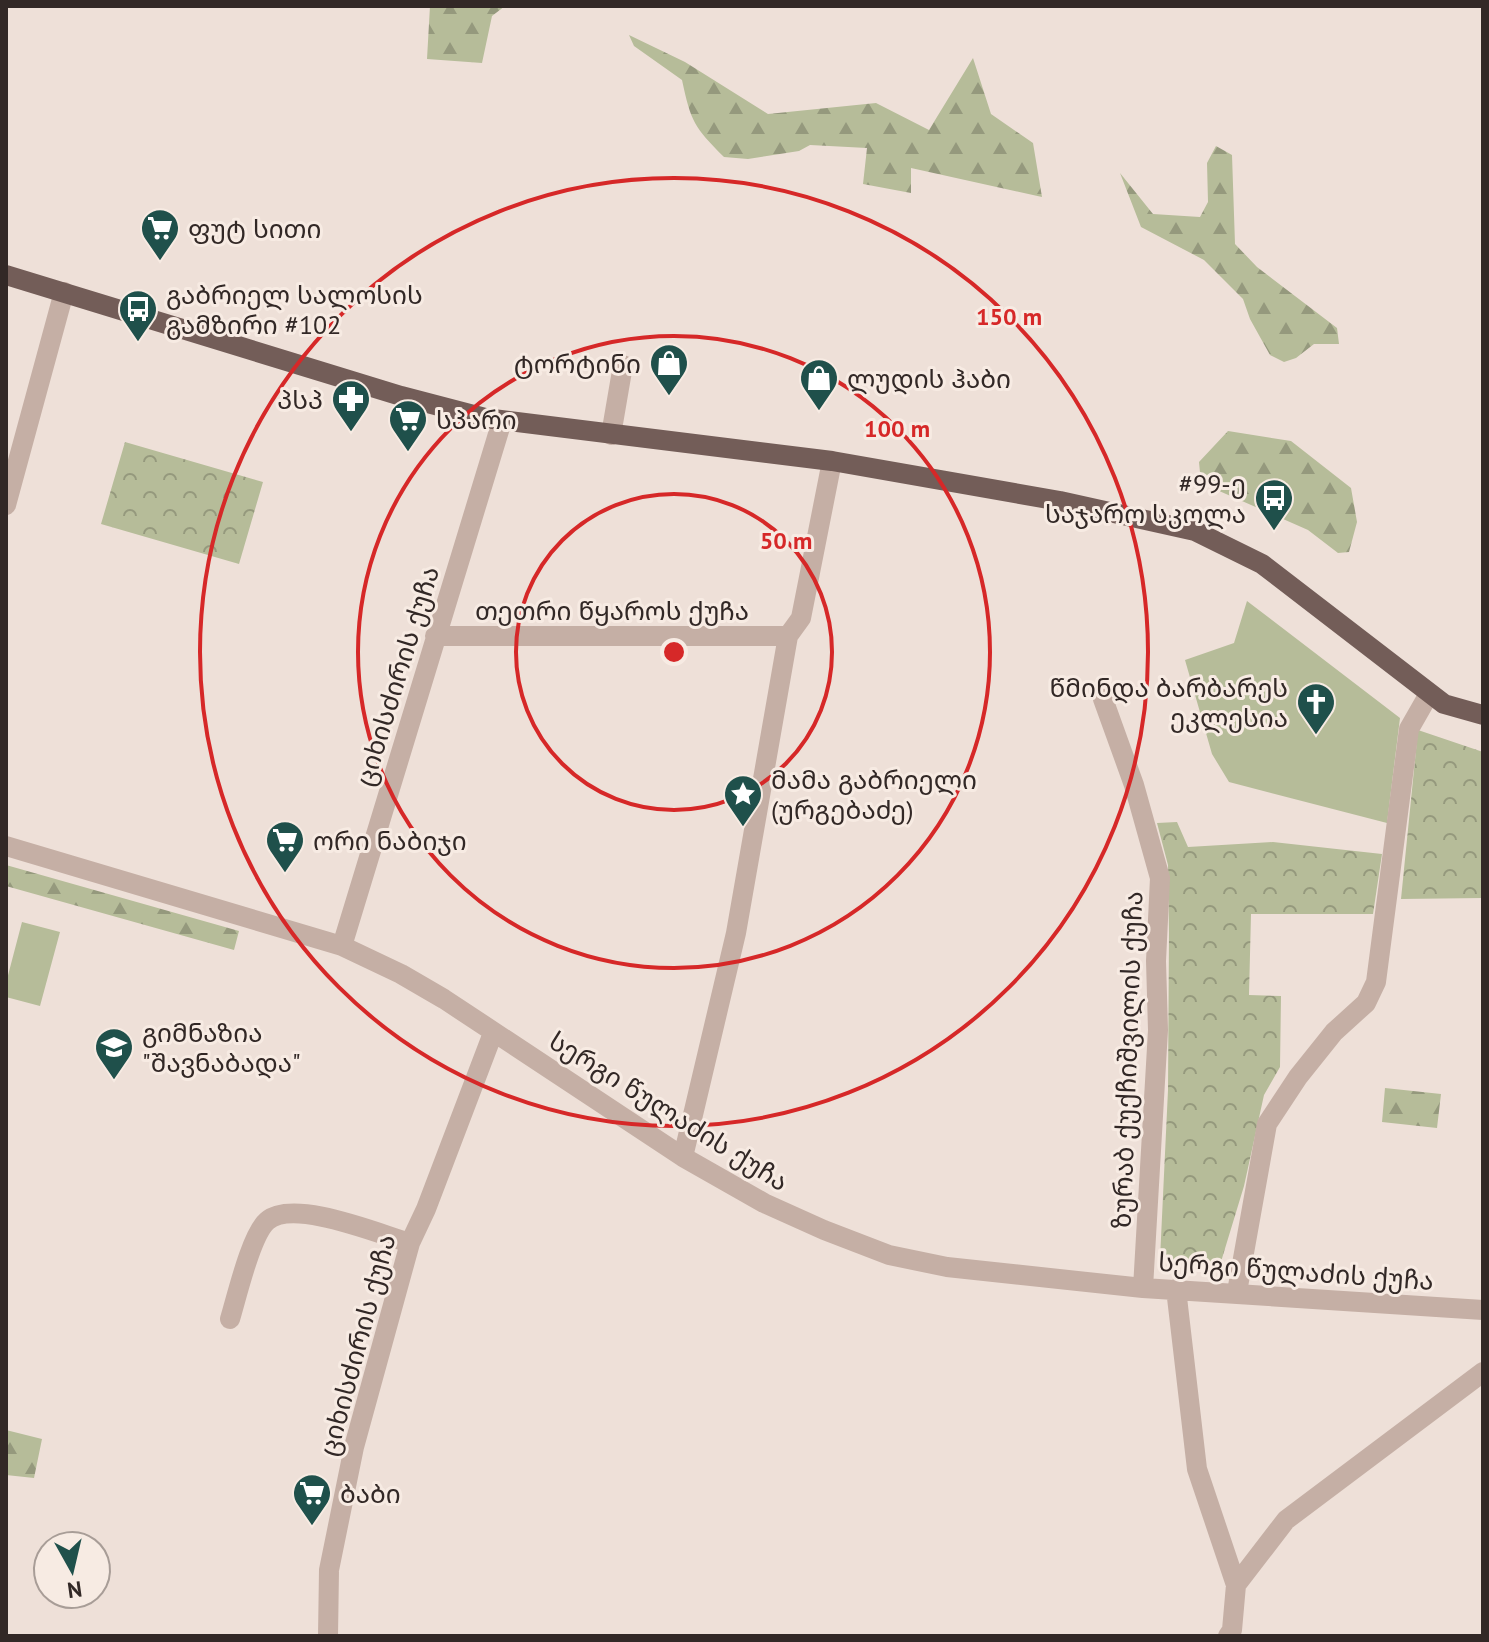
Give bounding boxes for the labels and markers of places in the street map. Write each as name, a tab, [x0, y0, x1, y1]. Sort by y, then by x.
supermarket icon: ფუტ სითი	[139, 207, 181, 262]
place label: ფუტ სითი	[188, 212, 321, 245]
place label: გაბრიელ სალოსის გამზირი #102	[166, 278, 423, 341]
bus stop icon: გაბრიელ სალოსის გამზირი #102	[117, 288, 159, 343]
shop icon: ტორტინი	[648, 342, 690, 397]
place label: ტორტინი	[514, 347, 641, 380]
shop icon: ლუდის ჰაბი	[798, 357, 840, 412]
place label: ლუდის ჰაბი	[847, 362, 1011, 395]
pharmacy icon: პსპ	[330, 378, 372, 433]
place label: პსპ	[277, 383, 323, 416]
supermarket icon: სპარი	[387, 398, 429, 453]
place label: სპარი	[436, 403, 517, 436]
place label: #99-ე საჯარო სკოლა	[1045, 467, 1246, 530]
bus stop icon: #99-ე საჯარო სკოლა	[1253, 477, 1295, 532]
centre of rings	[660, 638, 688, 666]
place label: წმინდა ბარბარეს ეკლესია	[1050, 671, 1288, 734]
church icon: წმინდა ბარბარეს ეკლესია	[1295, 681, 1337, 736]
place label: მამა გაბრიელი (ურგებაძე)	[771, 763, 977, 826]
place icon: მამა გაბრიელი (ურგებაძე)	[722, 773, 764, 828]
supermarket icon: ორი ნაბიჯი	[264, 819, 306, 874]
place label: ორი ნაბიჯი	[313, 824, 467, 857]
place label: გიმნაზია "შავნაბადა"	[142, 1016, 301, 1079]
school or university icon: გიმნაზია "შავნაბადა"	[93, 1026, 135, 1081]
supermarket icon: ბაბი	[291, 1472, 333, 1527]
place label: ბაბი	[340, 1477, 401, 1510]

